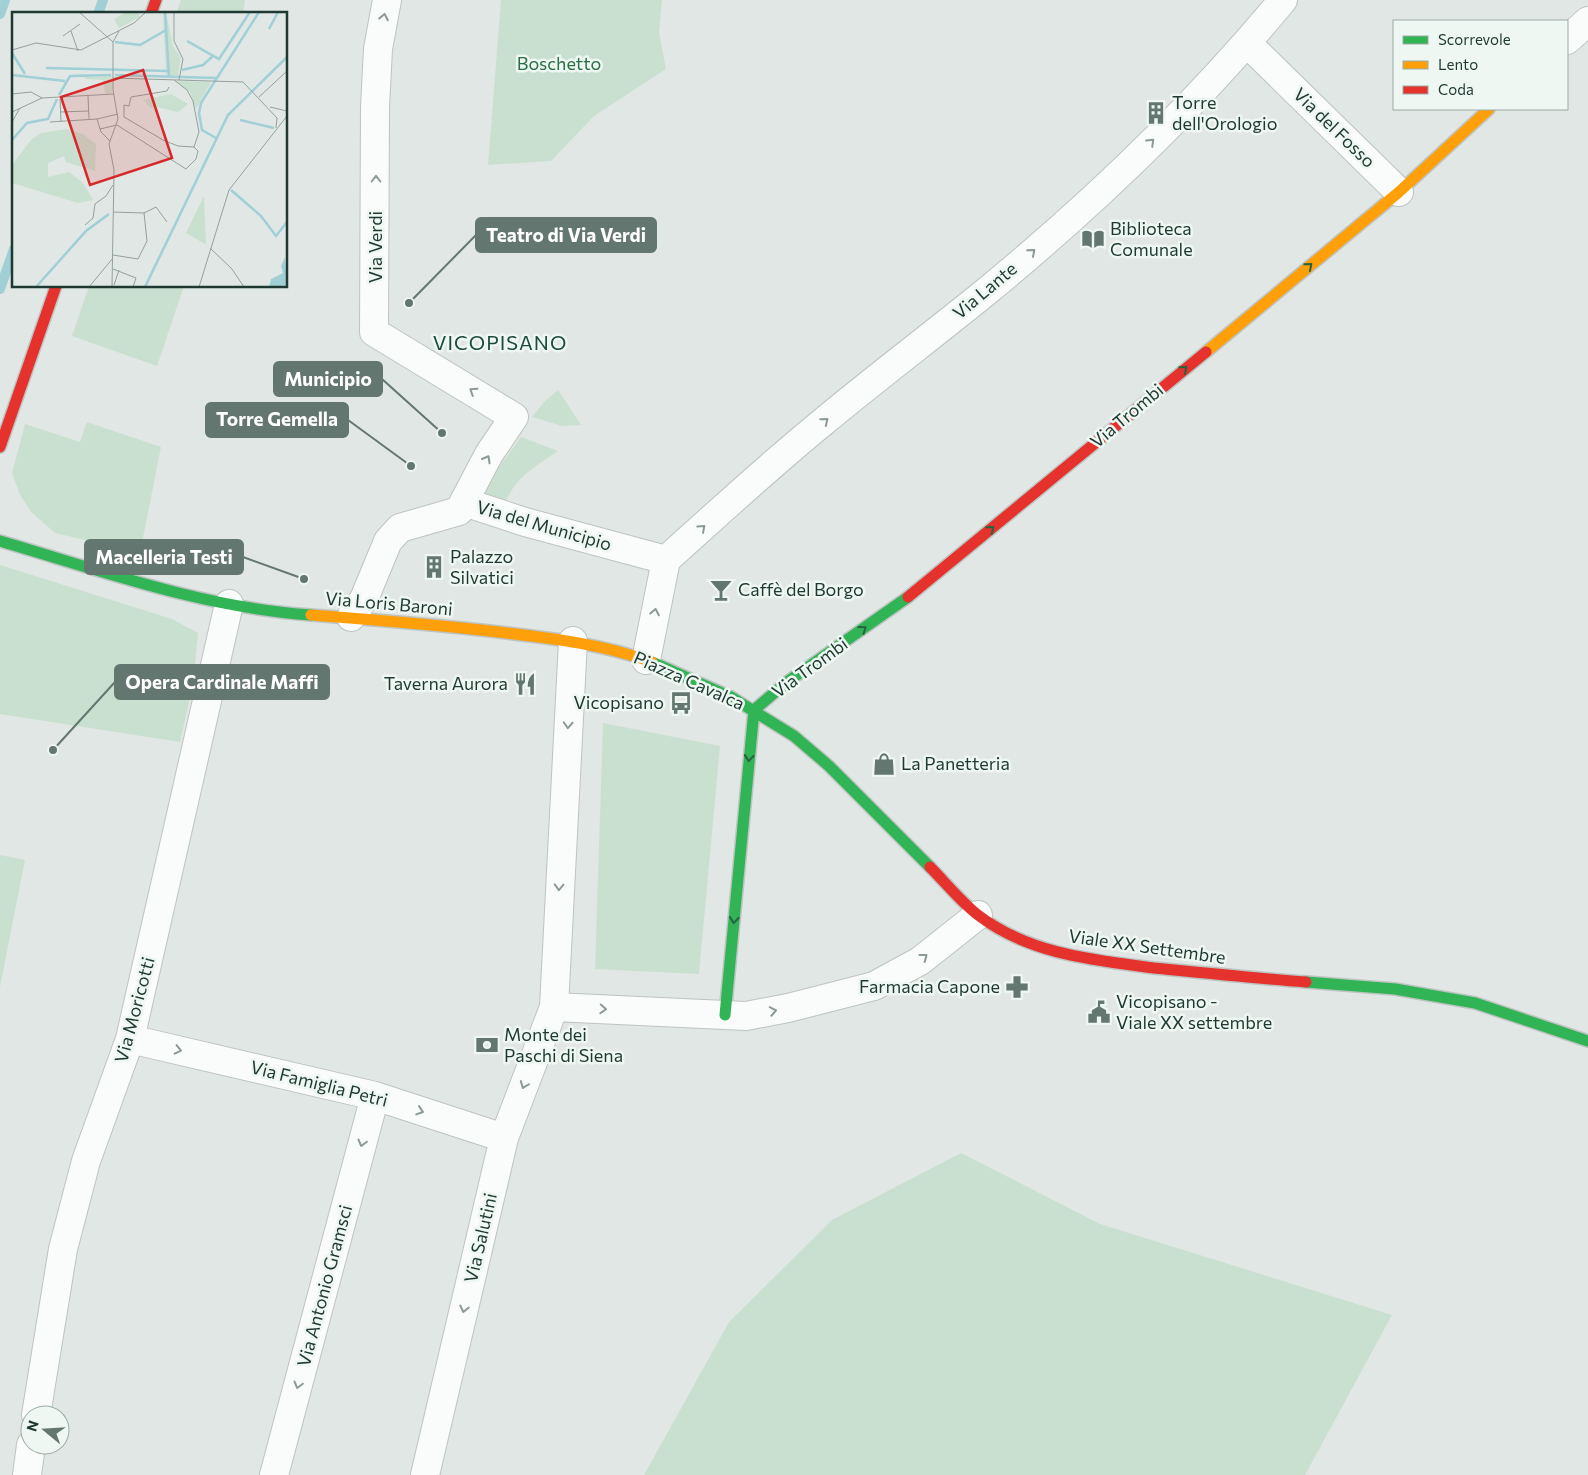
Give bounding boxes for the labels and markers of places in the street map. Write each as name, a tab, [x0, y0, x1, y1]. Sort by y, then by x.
place label: Torre dell'Orologio	[1172, 91, 1277, 134]
building icon: Torre dell'Orologio	[1143, 100, 1169, 126]
place label: Biblioteca Comunale	[1110, 217, 1193, 260]
callout: Teatro di Via Verdi	[476, 218, 656, 252]
library icon: Biblioteca Comunale	[1080, 226, 1106, 252]
callout: Municipio	[274, 362, 382, 396]
callout: Torre Gemella	[206, 403, 348, 437]
callout: Macelleria Testi	[85, 540, 243, 574]
place label: Palazzo Silvatici	[450, 545, 514, 588]
building icon: Palazzo Silvatici	[421, 554, 447, 580]
bar icon: Caffè del Borgo	[708, 577, 734, 603]
place label: Caffè del Borgo	[738, 578, 864, 600]
callout: Opera Cardinale Maffi	[115, 665, 329, 699]
restaurant icon: Taverna Aurora	[512, 671, 538, 697]
place label: Taverna Aurora	[384, 672, 508, 694]
bus stop icon: Vicopisano	[668, 690, 694, 716]
place label: Vicopisano	[573, 691, 664, 713]
shop icon: La Panetteria	[871, 751, 897, 777]
place label: La Panetteria	[901, 752, 1010, 774]
pharmacy icon: Farmacia Capone	[1004, 974, 1030, 1000]
place label: Farmacia Capone	[859, 975, 1000, 997]
place label: Vicopisano - Viale XX settembre	[1116, 990, 1272, 1033]
public building icon: Vicopisano - Viale XX settembre	[1086, 999, 1112, 1025]
place label: Monte dei Paschi di Siena	[504, 1023, 623, 1066]
bank icon: Monte dei Paschi di Siena	[474, 1032, 500, 1058]

